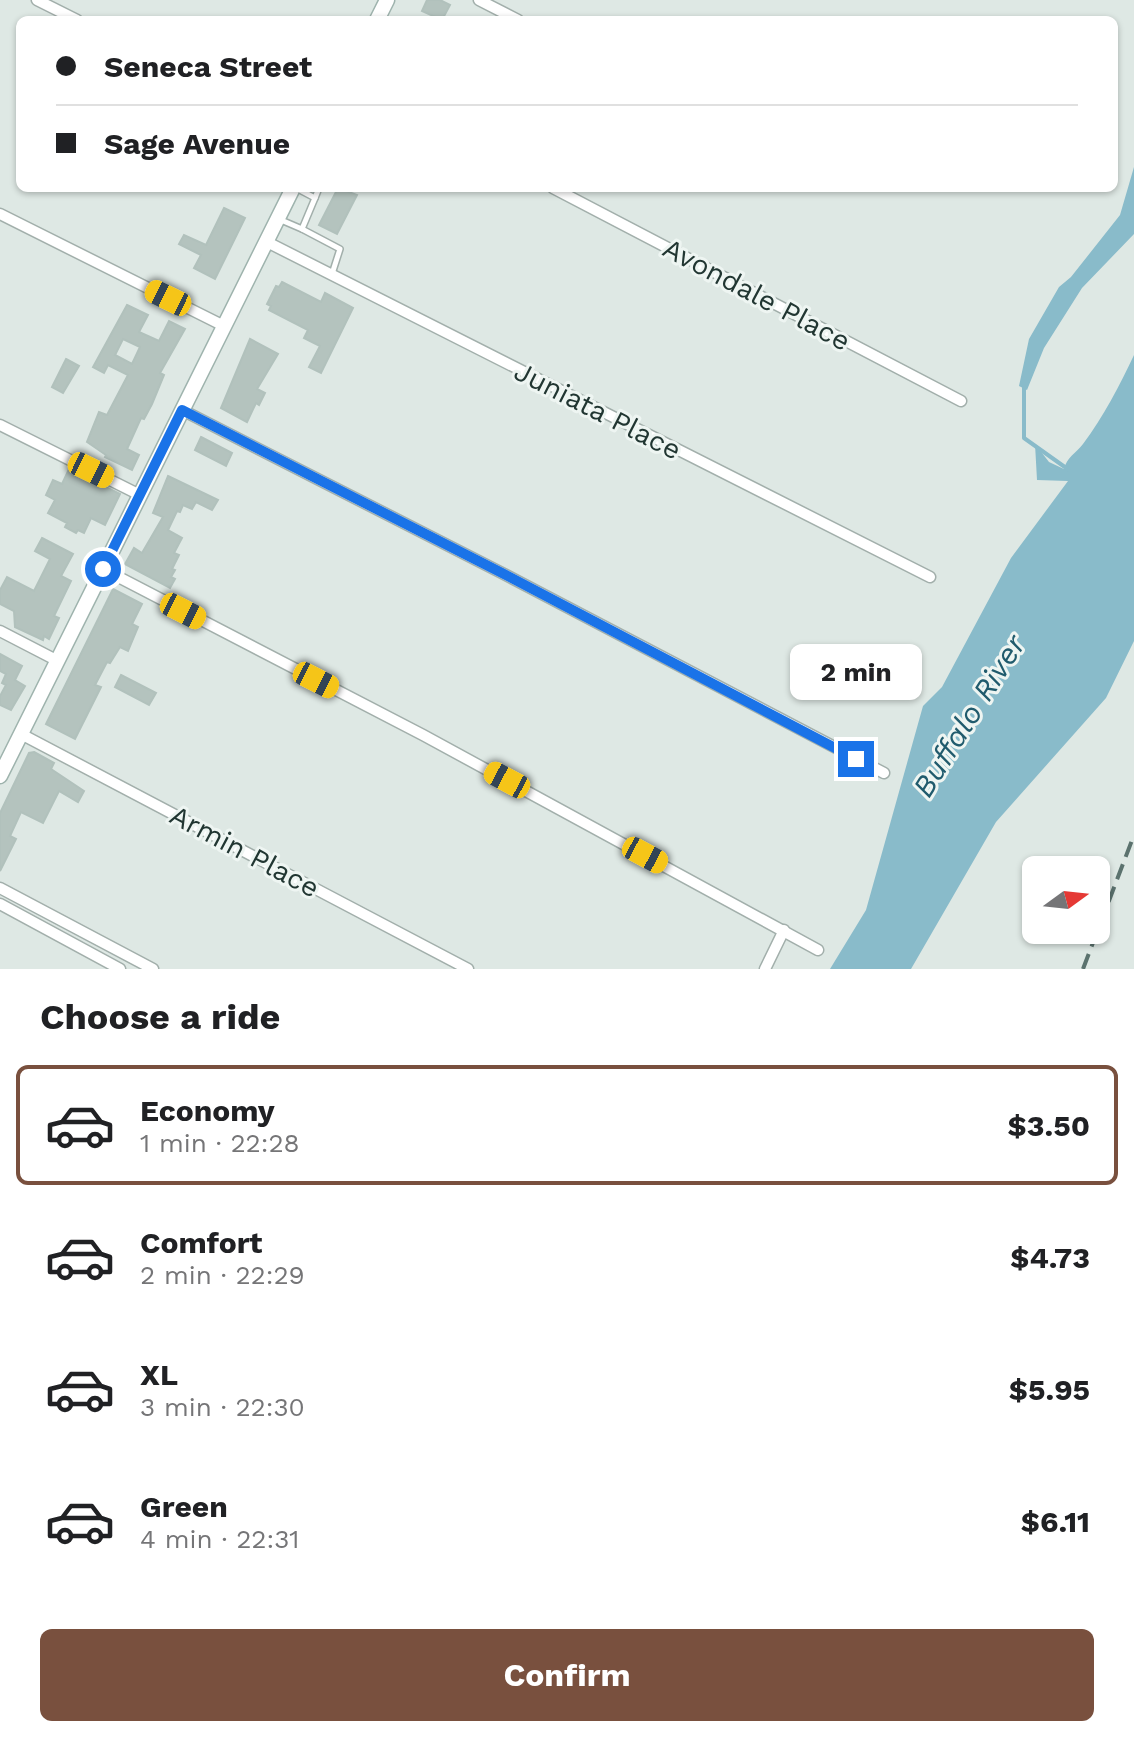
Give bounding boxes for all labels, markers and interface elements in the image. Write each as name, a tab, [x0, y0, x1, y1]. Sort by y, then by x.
text: Seneca Street	[104, 49, 312, 84]
text: Sage Avenue	[104, 126, 290, 161]
street label: Avondale Place	[658, 231, 856, 358]
car	[141, 277, 195, 319]
street label: Juniata Place	[509, 354, 687, 467]
car	[64, 449, 118, 491]
route start	[85, 551, 121, 587]
car	[156, 589, 210, 633]
water label: Buffalo River	[905, 627, 1033, 803]
callout: 2 min	[790, 643, 922, 699]
text: 2 min	[820, 657, 892, 687]
car	[289, 658, 343, 702]
route end	[838, 741, 874, 777]
car	[480, 758, 534, 802]
street label: Armin Place	[165, 798, 325, 905]
car	[618, 833, 672, 877]
north arrow	[1022, 856, 1110, 944]
map controls	[1022, 856, 1110, 944]
text: Choose a ride	[40, 996, 280, 1038]
icon: car	[44, 1089, 116, 1161]
text: Economy	[140, 1093, 275, 1128]
text: $3.50	[1007, 1108, 1090, 1143]
text: 1 min · 22:28	[140, 1128, 300, 1158]
icon: car	[44, 1221, 116, 1293]
text: Comfort	[140, 1225, 262, 1260]
text: $4.73	[1010, 1240, 1090, 1275]
text: 2 min · 22:29	[140, 1260, 305, 1290]
icon: car	[44, 1353, 116, 1425]
text: XL	[140, 1357, 178, 1392]
text: $5.95	[1009, 1372, 1090, 1407]
text: 3 min · 22:30	[140, 1392, 305, 1422]
icon: car	[44, 1485, 116, 1557]
text: Green	[140, 1489, 228, 1524]
text: $6.11	[1021, 1504, 1090, 1539]
text: 4 min · 22:31	[140, 1524, 299, 1554]
button: Confirm	[40, 1629, 1094, 1721]

